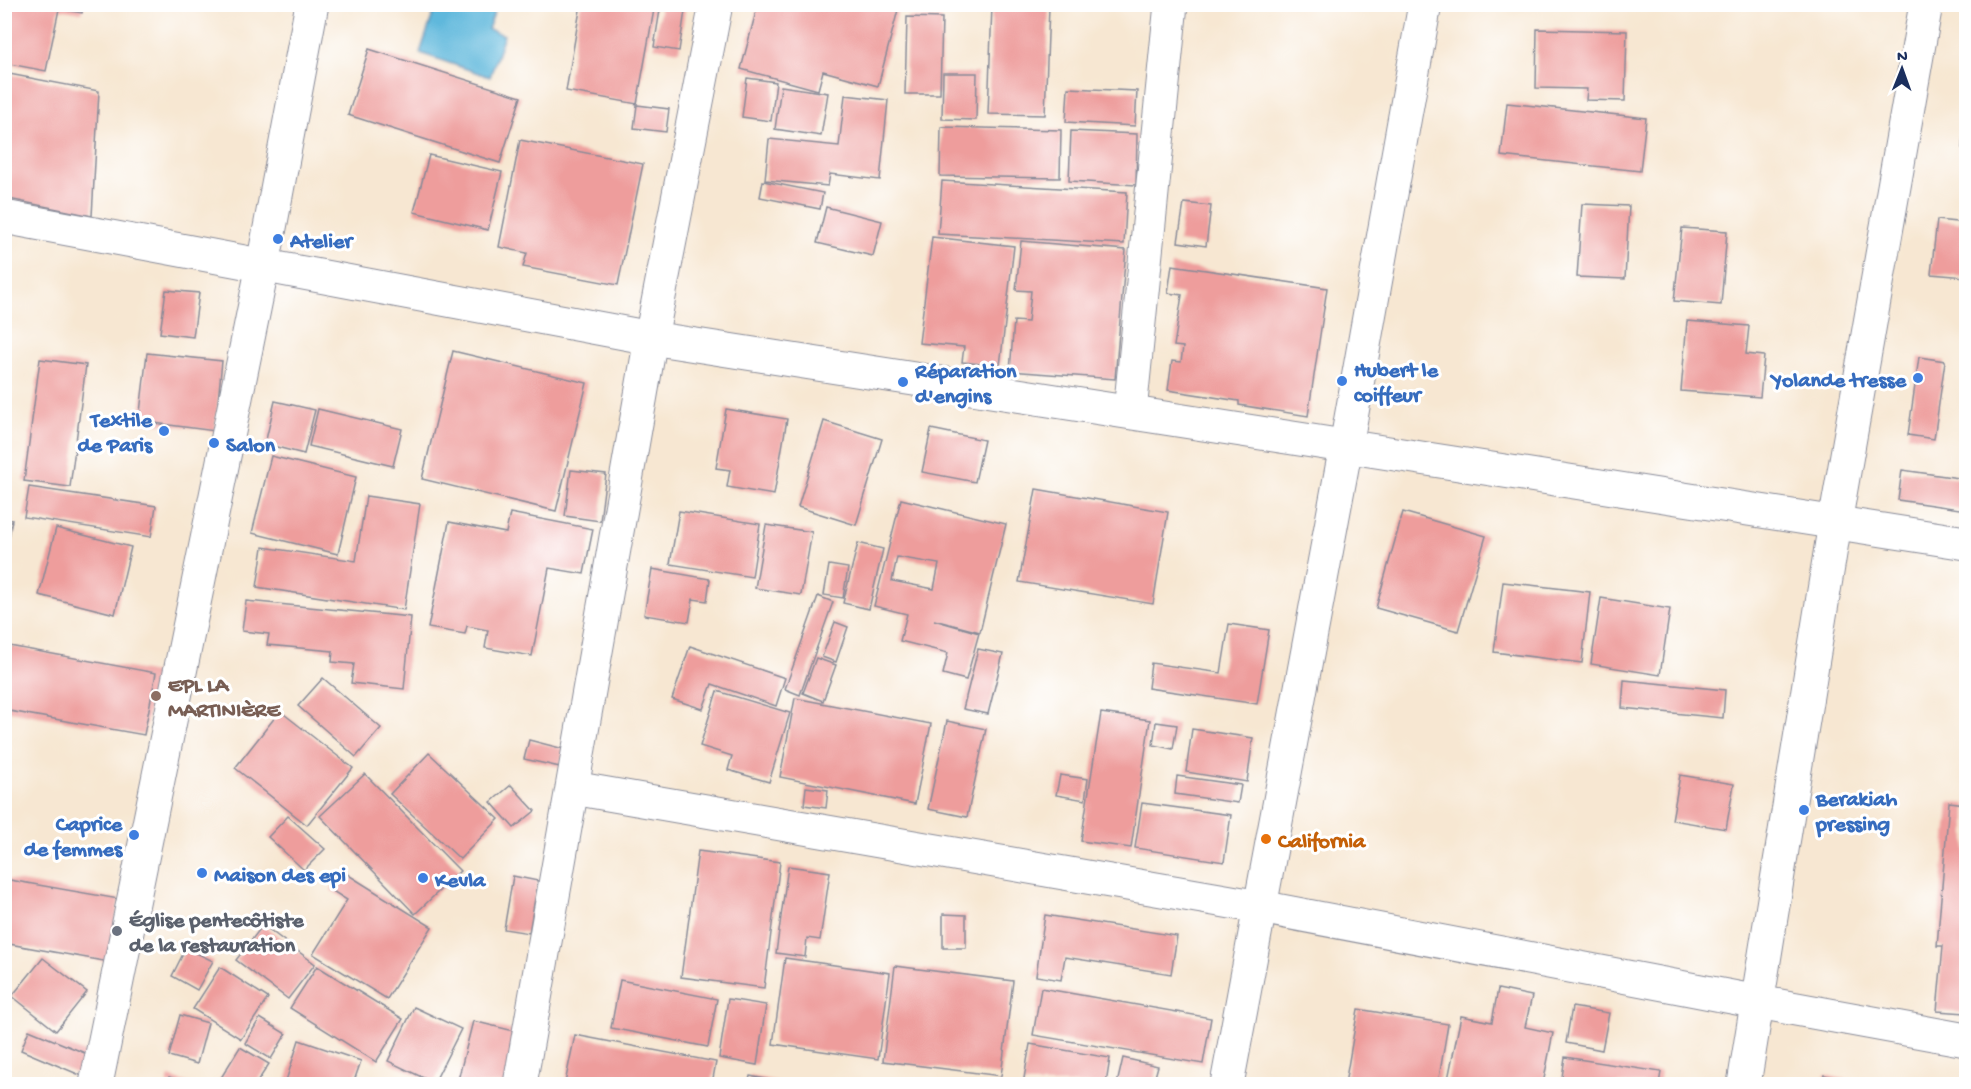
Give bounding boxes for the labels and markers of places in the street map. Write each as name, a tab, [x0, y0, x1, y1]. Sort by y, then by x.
place label: Atelier	[289, 230, 354, 256]
marker: Atelier	[271, 232, 285, 246]
place label: Hubert le coiffeur	[1354, 359, 1439, 410]
place label: Réparation d'engins	[914, 360, 1017, 411]
place label: Yolande tresse	[1769, 369, 1907, 395]
marker: Yolande tresse	[1911, 371, 1925, 385]
marker: Hubert le coiffeur	[1335, 374, 1349, 388]
marker: Réparation d'engins	[896, 375, 910, 389]
place label: Textile de Paris	[78, 409, 154, 460]
marker: Textile de Paris	[157, 424, 171, 438]
place label: Salon	[226, 434, 276, 460]
marker: Salon	[207, 436, 221, 450]
place label: EPL LA MARTINIÈRE	[168, 674, 281, 725]
marker: EPL LA MARTINIÈRE	[149, 689, 163, 703]
place label: Berakiah pressing	[1815, 788, 1897, 839]
marker: Berakiah pressing	[1797, 803, 1811, 817]
place label: Caprice de femmes	[24, 813, 124, 864]
marker: Caprice de femmes	[127, 828, 141, 842]
place label: California	[1277, 830, 1367, 856]
marker: California	[1259, 832, 1273, 846]
place label: Maison des epi	[214, 864, 346, 890]
marker: Maison des epi	[195, 866, 209, 880]
place label: Kevla	[434, 869, 487, 895]
marker: Kevla	[416, 871, 430, 885]
place label: Église pentecôtiste de la restauration	[129, 909, 304, 960]
marker: Église pentecôtiste de la restauration	[110, 924, 124, 938]

